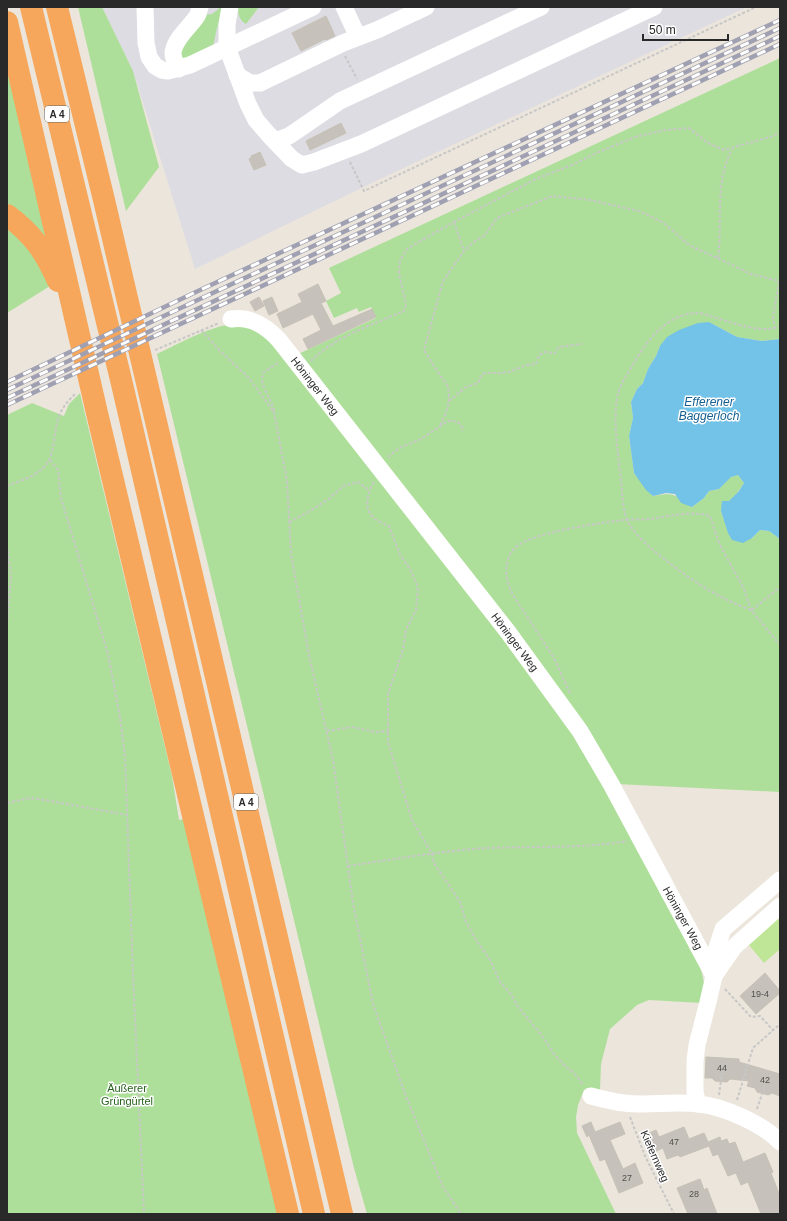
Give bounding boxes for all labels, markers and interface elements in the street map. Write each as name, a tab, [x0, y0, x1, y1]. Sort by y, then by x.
scale bar	[643, 16, 728, 42]
text: 50 m	[649, 23, 676, 37]
road number: A 4	[45, 106, 69, 122]
street label: Höninger Weg	[289, 355, 341, 417]
water label: Efferener Baggerloch	[679, 395, 740, 423]
street label: Höninger Weg	[489, 610, 541, 674]
road number: A 4	[234, 794, 258, 810]
street label: Höninger Weg	[661, 884, 705, 952]
house number: 19-4	[751, 989, 769, 999]
house number: 44	[717, 1063, 727, 1073]
house number: 42	[760, 1075, 770, 1085]
park label: Äußerer Grüngürtel	[101, 1082, 153, 1107]
street label: Kiefernweg	[638, 1128, 672, 1184]
house number: 47	[669, 1137, 679, 1147]
house number: 27	[622, 1173, 632, 1183]
house number: 28	[689, 1189, 699, 1199]

